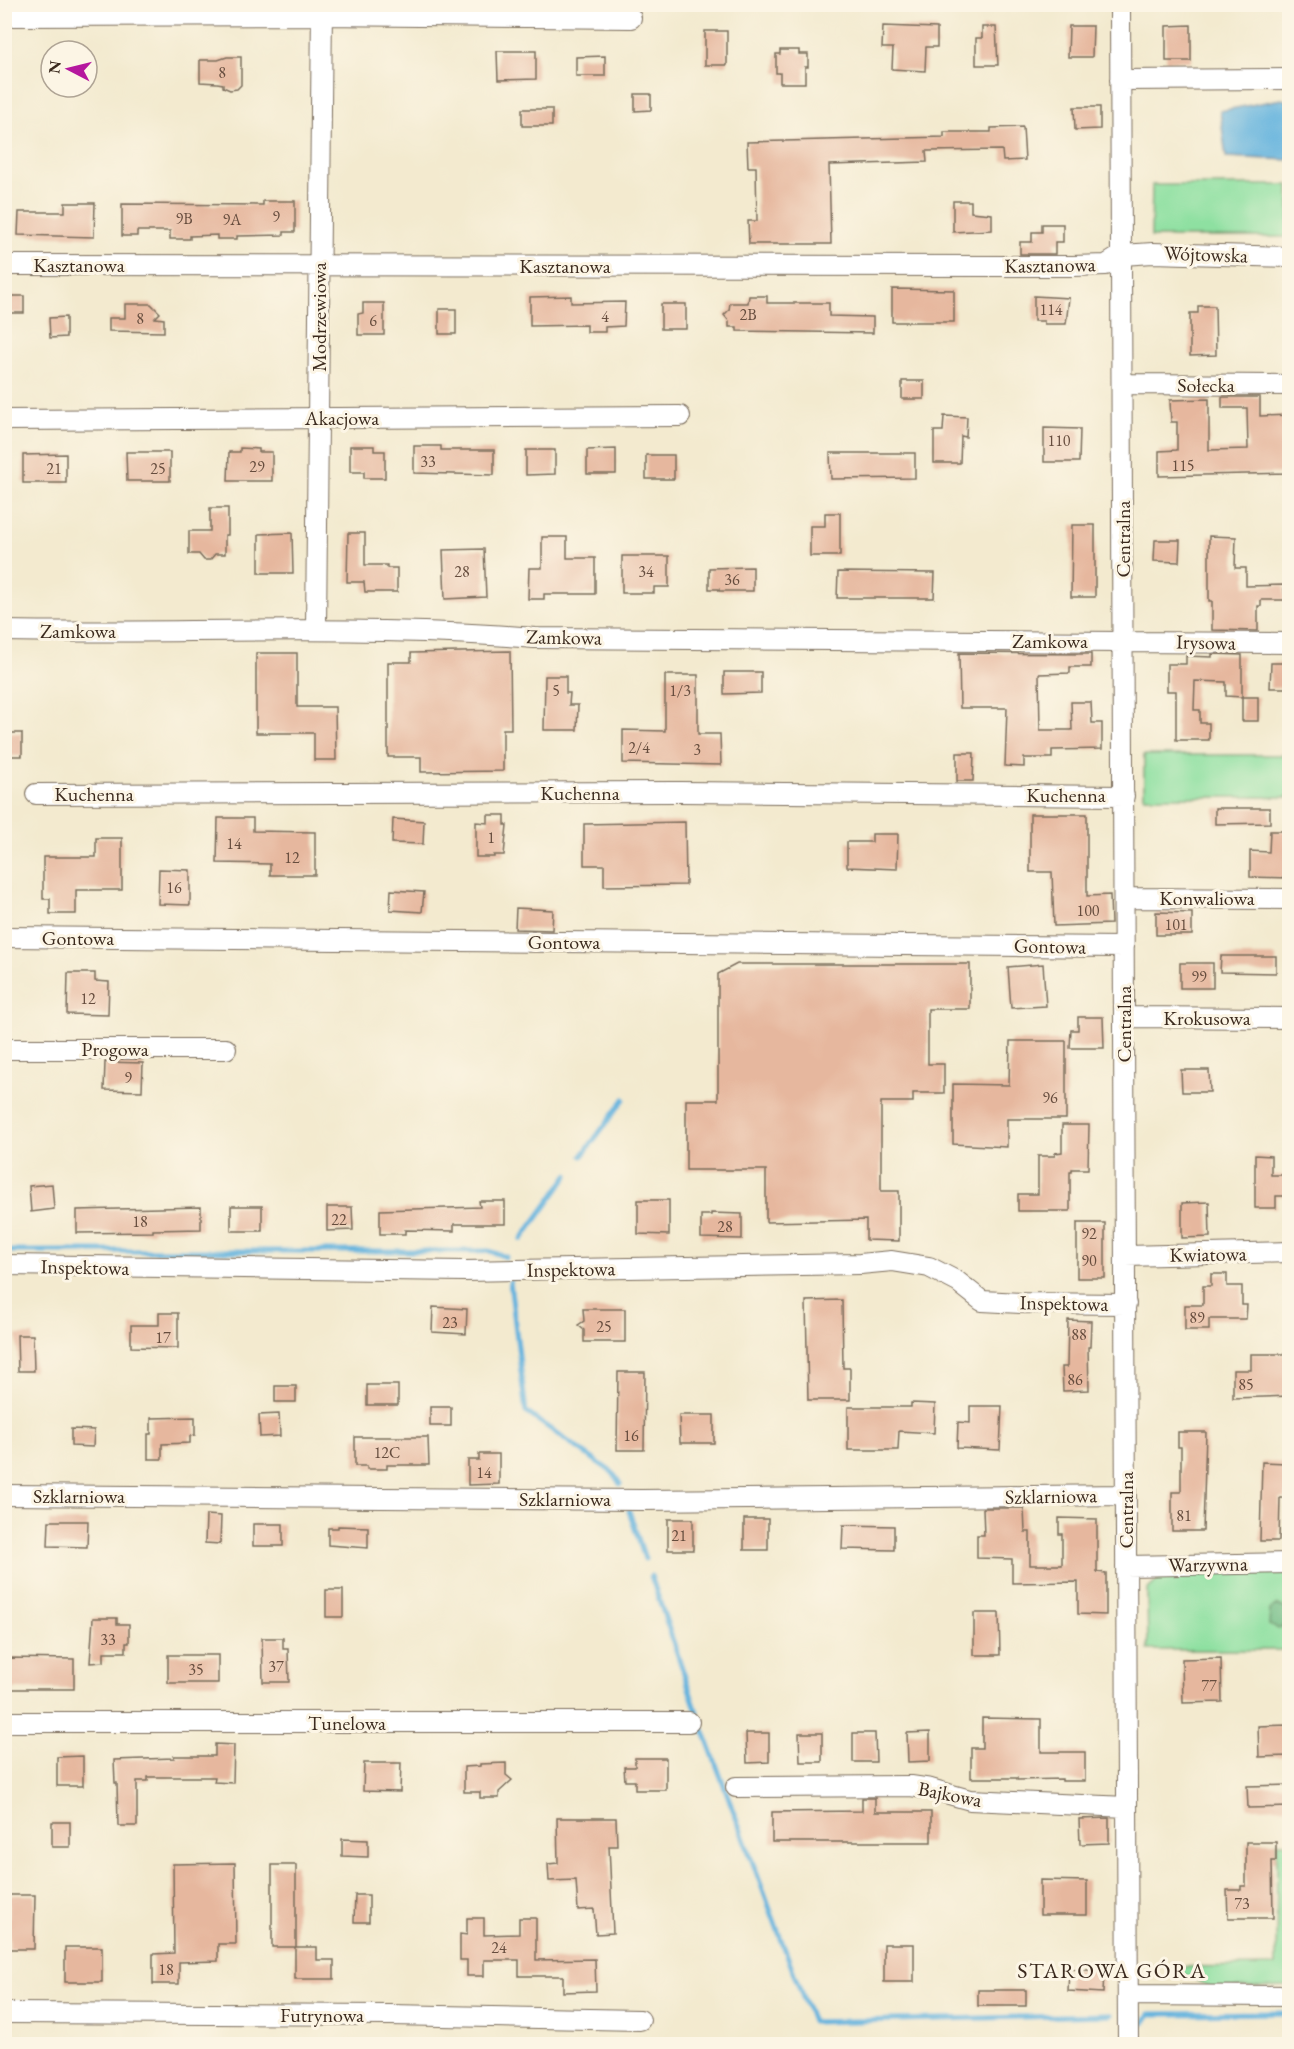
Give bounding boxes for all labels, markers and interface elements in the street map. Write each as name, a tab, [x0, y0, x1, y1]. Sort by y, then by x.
north arrow	[39, 39, 99, 99]
text: N	[43, 59, 66, 75]
house number: 8	[218, 62, 226, 83]
house number: 9	[272, 206, 280, 227]
house number: 9B	[175, 208, 193, 229]
house number: 9A	[223, 209, 242, 230]
street label: Wójtowska	[1164, 240, 1249, 268]
street label: Kasztanowa	[1004, 251, 1096, 279]
street label: Kasztanowa	[33, 252, 125, 278]
street label: Kasztanowa	[519, 253, 611, 279]
street label: Modrzewiowa	[306, 262, 332, 372]
house number: 114	[1039, 299, 1063, 320]
house number: 2B	[739, 304, 757, 325]
house number: 4	[601, 306, 609, 327]
house number: 8	[136, 308, 144, 329]
house number: 6	[369, 310, 377, 331]
street label: Sołecka	[1177, 372, 1235, 398]
street label: Akacjowa	[304, 405, 379, 431]
house number: 110	[1047, 430, 1071, 451]
house number: 33	[420, 451, 436, 472]
house number: 115	[1171, 455, 1195, 476]
house number: 29	[249, 456, 265, 477]
house number: 21	[46, 458, 62, 479]
house number: 25	[150, 458, 166, 479]
street label: Centralna	[1110, 501, 1136, 577]
house number: 28	[454, 561, 470, 582]
house number: 34	[638, 561, 654, 582]
house number: 36	[724, 569, 740, 590]
street label: Zamkowa	[40, 618, 116, 644]
street label: Zamkowa	[526, 623, 602, 651]
street label: Zamkowa	[1012, 628, 1088, 654]
street label: Irysowa	[1176, 628, 1236, 656]
house number: 5	[552, 680, 560, 701]
house number: 1/3	[669, 680, 691, 701]
house number: 2/4	[628, 737, 650, 758]
house number: 3	[693, 739, 701, 760]
street label: Kuchenna	[540, 780, 620, 806]
street label: Kuchenna	[54, 781, 134, 807]
street label: Kuchenna	[1026, 782, 1106, 808]
house number: 1	[487, 827, 495, 848]
house number: 14	[226, 833, 242, 854]
house number: 12	[284, 847, 300, 868]
house number: 16	[166, 877, 182, 898]
street label: Konwaliowa	[1159, 885, 1255, 911]
house number: 100	[1076, 900, 1100, 921]
house number: 101	[1164, 914, 1188, 935]
street label: Gontowa	[42, 925, 114, 951]
street label: Gontowa	[528, 929, 600, 955]
street label: Gontowa	[1014, 932, 1086, 960]
house number: 99	[1191, 966, 1207, 987]
street label: Centralna	[1111, 986, 1137, 1062]
house number: 12	[80, 988, 96, 1009]
street label: Krokusowa	[1163, 1005, 1251, 1031]
street label: Progowa	[81, 1036, 149, 1062]
house number: 9	[124, 1067, 132, 1088]
house number: 96	[1042, 1087, 1058, 1108]
house number: 22	[331, 1209, 347, 1230]
house number: 18	[132, 1211, 148, 1232]
house number: 28	[717, 1216, 733, 1237]
house number: 92	[1081, 1223, 1097, 1244]
street label: Kwiatowa	[1169, 1240, 1247, 1268]
house number: 90	[1081, 1250, 1097, 1271]
street label: Inspektowa	[40, 1253, 130, 1281]
street label: Inspektowa	[526, 1255, 616, 1283]
street label: Inspektowa	[1019, 1289, 1109, 1317]
house number: 89	[1189, 1307, 1205, 1328]
house number: 23	[442, 1312, 458, 1333]
house number: 25	[596, 1316, 612, 1337]
house number: 88	[1071, 1324, 1087, 1345]
house number: 17	[155, 1327, 171, 1348]
house number: 86	[1067, 1369, 1083, 1390]
house number: 85	[1238, 1374, 1254, 1395]
house number: 16	[623, 1425, 639, 1446]
house number: 12C	[374, 1442, 400, 1463]
house number: 14	[476, 1462, 492, 1483]
street label: Centralna	[1113, 1472, 1139, 1548]
street label: Szklarniowa	[1005, 1482, 1097, 1510]
street label: Szklarniowa	[33, 1483, 125, 1509]
street label: Szklarniowa	[519, 1486, 611, 1512]
house number: 81	[1176, 1505, 1192, 1526]
house number: 21	[671, 1525, 687, 1546]
street label: Warzywna	[1168, 1550, 1248, 1578]
house number: 33	[100, 1629, 116, 1650]
house number: 37	[268, 1656, 284, 1677]
house number: 35	[188, 1659, 204, 1680]
house number: 77	[1201, 1675, 1217, 1696]
street label: Tunelowa	[308, 1710, 386, 1736]
street label: Bajkowa	[916, 1775, 984, 1813]
house number: 73	[1234, 1893, 1250, 1914]
house number: 24	[491, 1937, 507, 1958]
district label: STAROWA GÓRA	[1017, 1956, 1207, 1985]
house number: 18	[158, 1959, 174, 1980]
street label: Futrynowa	[280, 2002, 364, 2028]

